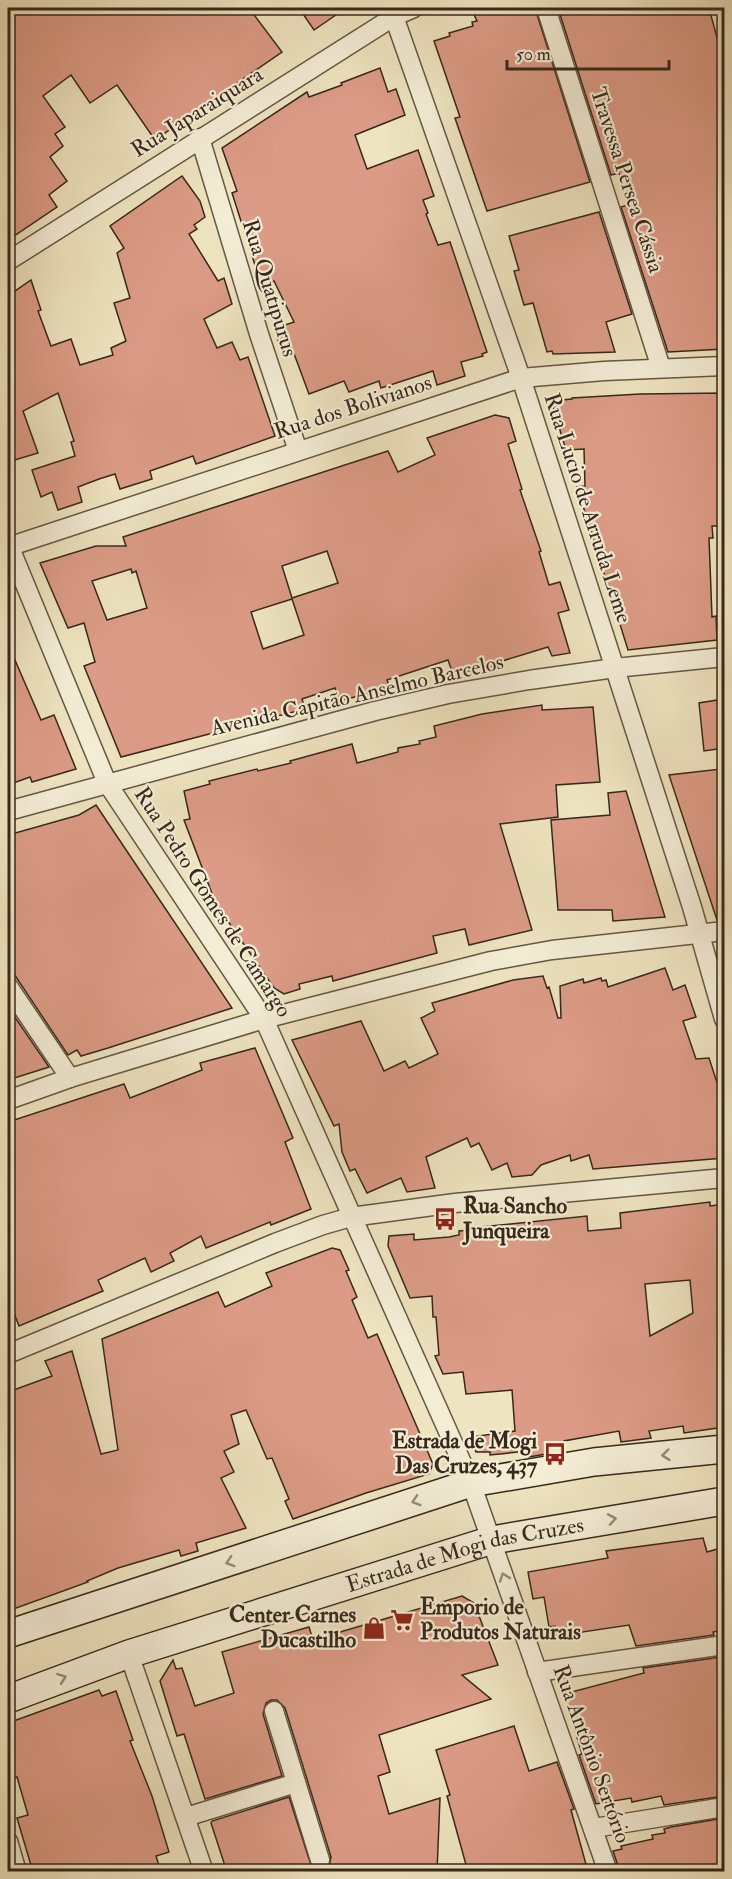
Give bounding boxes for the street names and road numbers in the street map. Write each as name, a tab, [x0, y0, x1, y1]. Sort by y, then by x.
street label: Rua Japaraiquara	[126, 60, 270, 165]
street label: Travessa Persea Cássia	[584, 84, 670, 277]
street label: Rua Quatipurus	[235, 216, 304, 360]
street label: Rua dos Bolivianos	[271, 368, 435, 446]
street label: Rua Lucio de Arruda Leme	[538, 390, 638, 626]
street label: Avenida Capitão Anselmo Barcelos	[207, 648, 506, 744]
street label: Rua Pedro Gomes de Camargo	[128, 782, 298, 1022]
street label: Estrada de Mogi das Cruzes	[343, 1511, 586, 1599]
street label: Rua Antônio Sertório	[547, 1661, 637, 1847]

